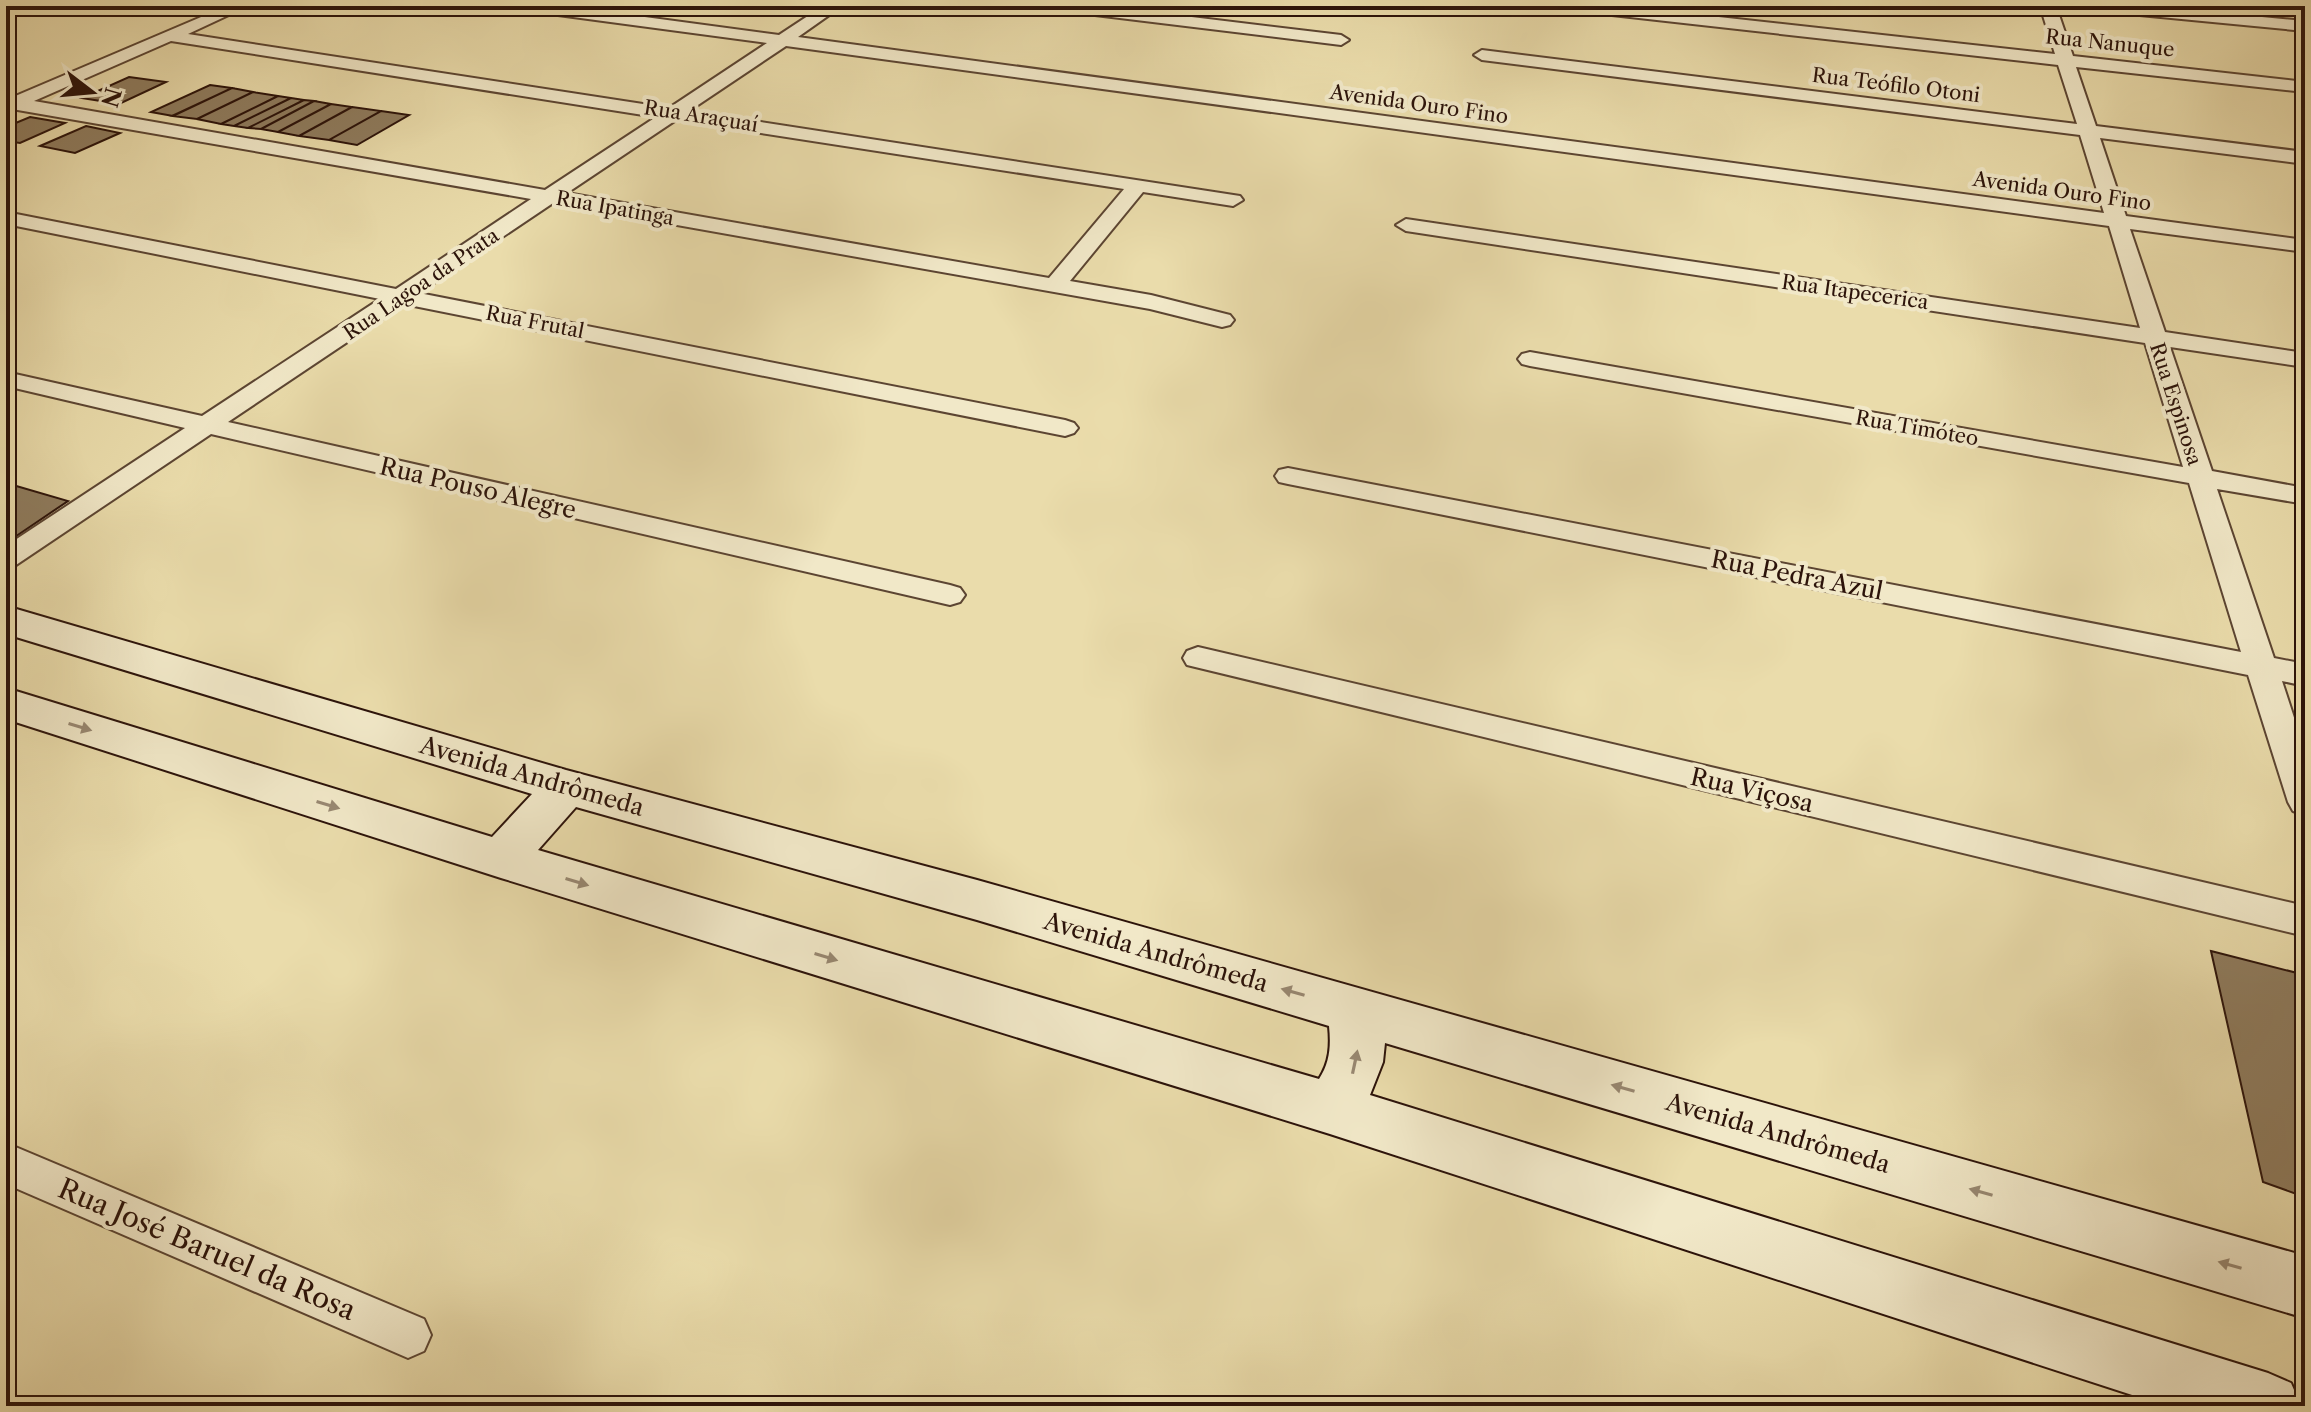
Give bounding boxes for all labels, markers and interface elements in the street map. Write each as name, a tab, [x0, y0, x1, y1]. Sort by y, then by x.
street label: Rua Nanuque	[2044, 24, 2176, 62]
north arrow	[52, 52, 132, 132]
street label: Rua Teófilo Otoni	[1811, 63, 1981, 107]
street label: Avenida Ouro Fino	[1327, 79, 1510, 128]
text: N	[95, 84, 126, 110]
street label: Rua Araçuaí	[642, 95, 760, 137]
street label: Avenida Ouro Fino	[1970, 166, 2153, 215]
street label: Rua Ipatinga	[554, 186, 676, 230]
street label: Rua Lagoa da Prata	[339, 223, 504, 345]
street label: Rua Itapecerica	[1780, 270, 1930, 314]
street label: Rua Frutal	[484, 301, 586, 343]
street label: Rua Espinosa	[2145, 340, 2207, 469]
street label: Rua Timóteo	[1854, 405, 1980, 451]
street label: Rua Pouso Alegre	[377, 451, 579, 525]
street label: Rua Pedra Azul	[1709, 544, 1885, 606]
one-way arrow	[69, 721, 93, 734]
street label: Avenida Andrômeda	[416, 730, 648, 822]
street label: Rua Viçosa	[1688, 762, 1817, 818]
one-way arrow	[317, 799, 341, 812]
one-way arrow	[565, 876, 589, 889]
street label: Avenida Andrômeda	[1040, 906, 1272, 998]
one-way arrow	[814, 951, 838, 964]
one-way arrow	[1281, 985, 1305, 998]
one-way arrow	[1349, 1049, 1362, 1074]
one-way arrow	[1611, 1081, 1635, 1094]
street label: Avenida Andrômeda	[1662, 1087, 1894, 1179]
street label: Rua José Baruel da Rosa	[53, 1171, 361, 1327]
one-way arrow	[1968, 1185, 1992, 1198]
one-way arrow	[2218, 1258, 2242, 1271]

